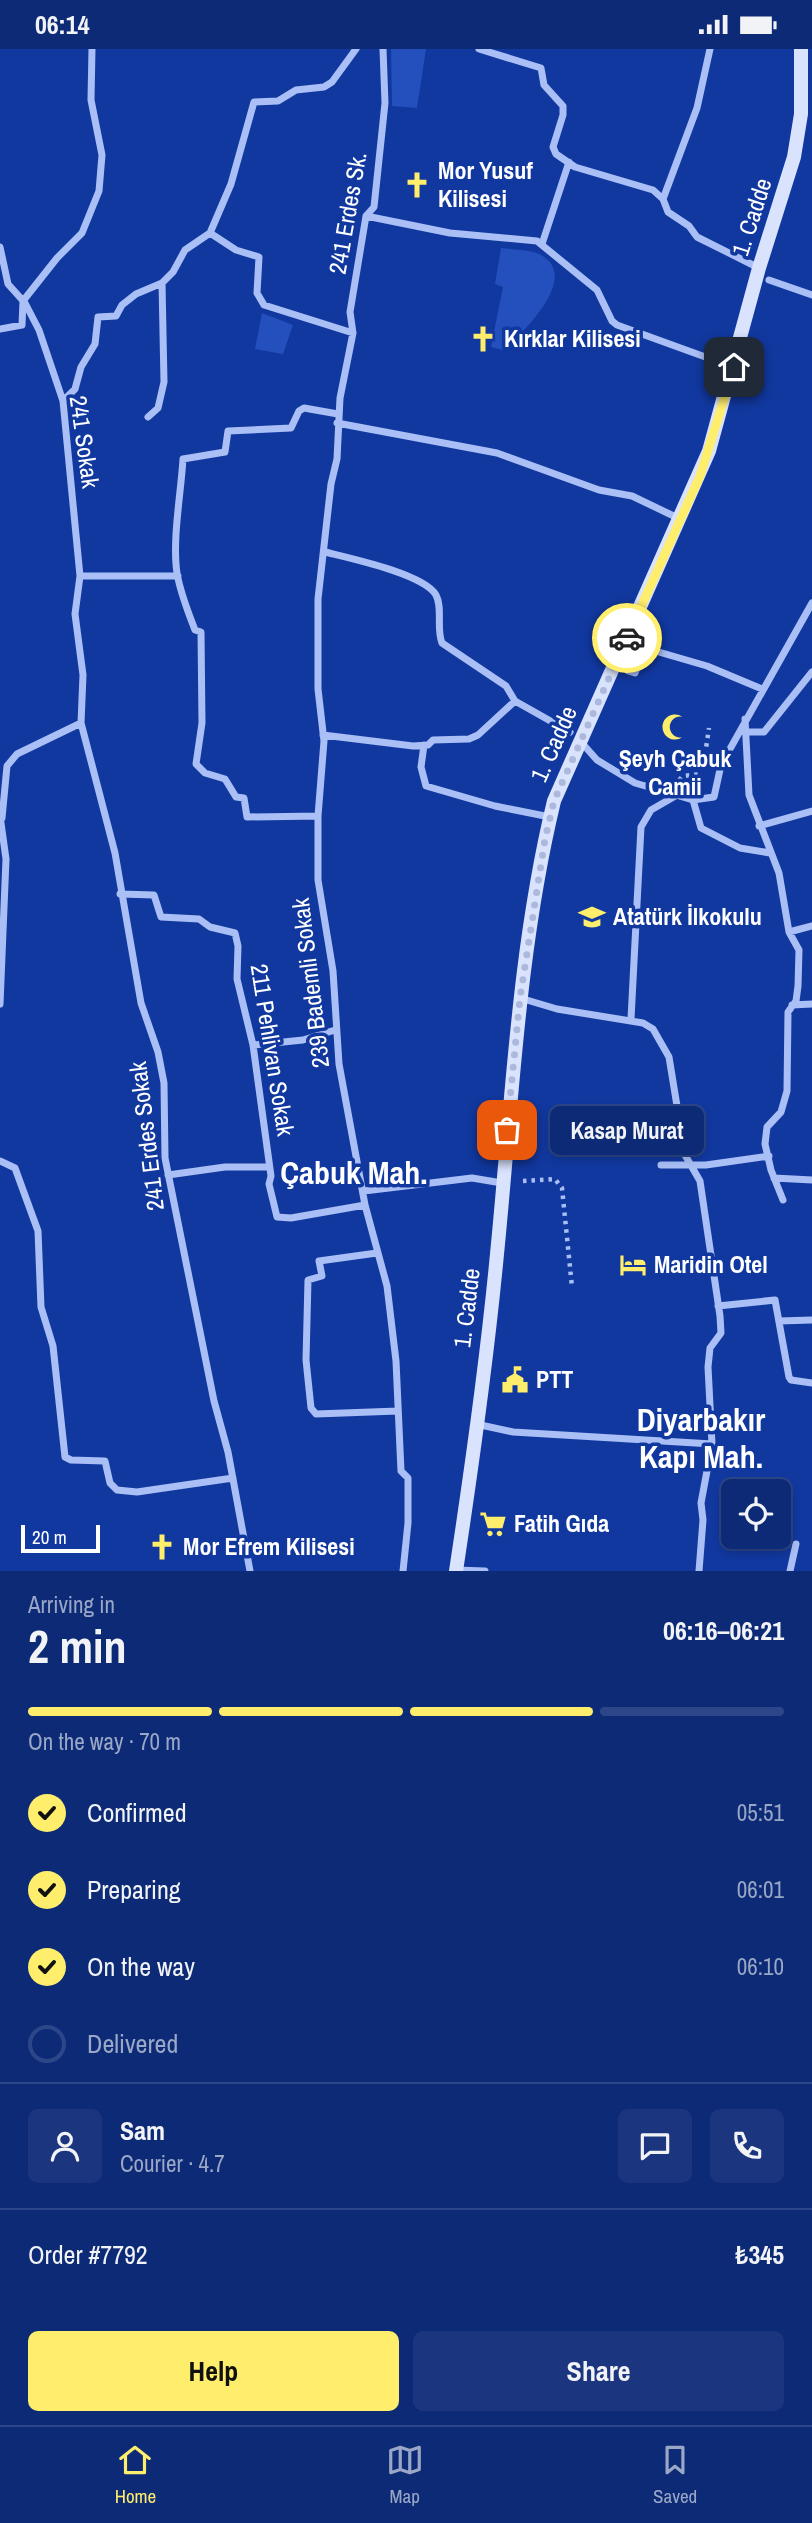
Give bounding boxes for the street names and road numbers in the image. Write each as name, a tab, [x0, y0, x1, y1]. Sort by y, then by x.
street label: 241 Erdes Sk.	[321, 149, 374, 276]
street label: 1. Cadde	[723, 174, 779, 260]
street label: 241 Sokak	[63, 394, 107, 490]
street label: 1. Cadde	[522, 701, 584, 787]
street label: 239 Bademli Sokak	[284, 896, 336, 1070]
street label: 211 Pehlivan Sokak	[244, 962, 302, 1138]
street label: 241 Erdes Sokak	[121, 1060, 171, 1212]
street label: 1. Cadde	[445, 1266, 487, 1349]

